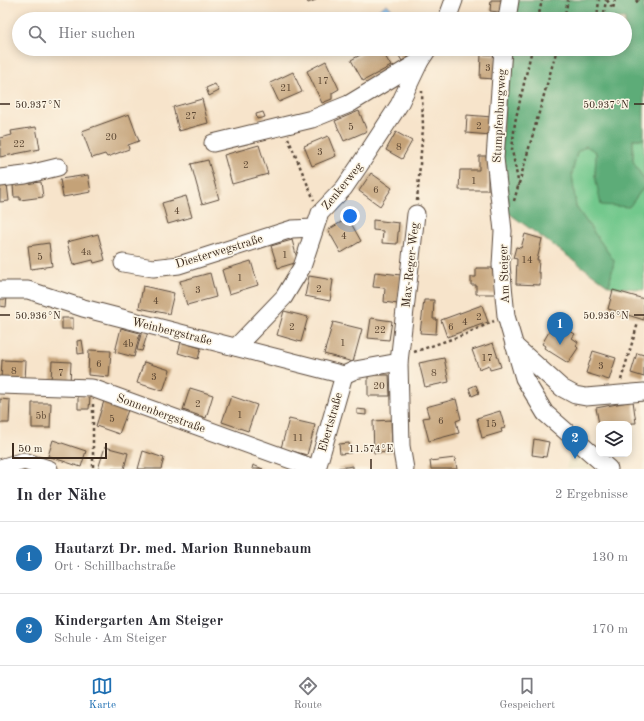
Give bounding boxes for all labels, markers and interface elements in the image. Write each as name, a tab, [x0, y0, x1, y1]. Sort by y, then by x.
search box	[12, 12, 632, 56]
icon: search	[26, 23, 48, 45]
text: Hier suchen	[58, 27, 135, 42]
house number: 3	[485, 63, 491, 73]
street label: Stumpfenburgweg	[492, 68, 508, 164]
house number: 17	[317, 76, 329, 86]
house number: 21	[280, 83, 292, 93]
text: 50.937°N	[15, 100, 61, 110]
text: 50.937°N	[583, 100, 629, 110]
house number: 27	[185, 111, 197, 121]
house number: 2	[476, 121, 482, 131]
house number: 5	[348, 122, 354, 132]
house number: 20	[105, 132, 117, 142]
house number: 22	[13, 139, 25, 149]
house number: 8	[396, 142, 402, 152]
house number: 3	[317, 147, 323, 157]
house number: 2	[243, 160, 249, 170]
street label: Zenkerweg	[320, 160, 366, 213]
house number: 1	[471, 176, 477, 186]
house number: 6	[373, 185, 379, 195]
house number: 4	[174, 206, 180, 216]
your location	[340, 206, 360, 226]
street label: Max-Reger-Weg	[401, 221, 421, 308]
house number: 4	[341, 231, 347, 241]
street label: Diesterwegstraße	[174, 233, 265, 271]
street label: Am Steiger	[498, 244, 512, 304]
house number: 4a	[81, 247, 91, 257]
house number: 1	[282, 250, 288, 260]
house number: 5	[37, 252, 43, 262]
house number: 14	[521, 255, 533, 265]
house number: 1	[237, 273, 243, 283]
house number: 2	[316, 284, 322, 294]
house number: 3	[195, 285, 201, 295]
house number: 4	[153, 296, 159, 306]
text: 50.936°N	[15, 311, 61, 321]
text: 50.936°N	[583, 311, 629, 321]
house number: 2	[476, 312, 482, 322]
pin: 1	[547, 312, 573, 345]
street label: Weinbergstraße	[130, 316, 213, 348]
house number: 4	[462, 317, 468, 327]
house number: 2	[289, 322, 295, 332]
house number: 6	[448, 322, 454, 332]
house number: 22	[374, 325, 386, 335]
house number: 1	[340, 338, 346, 348]
house number: 4b	[123, 339, 133, 349]
house number: 17	[481, 353, 493, 363]
house number: 6	[96, 359, 102, 369]
house number: 3	[598, 361, 604, 371]
house number: 8	[11, 366, 17, 376]
house number: 7	[58, 368, 64, 378]
house number: 8	[431, 368, 437, 378]
house number: 3	[151, 372, 157, 382]
house number: 20	[373, 381, 385, 391]
street label: Ebertstraße	[317, 391, 345, 453]
street label: Sonnenbergstraße	[115, 392, 207, 436]
house number: 2	[195, 399, 201, 409]
house number: 1	[237, 410, 243, 420]
house number: 5b	[36, 411, 46, 421]
house number: 5	[109, 414, 115, 424]
house number: 6	[438, 416, 444, 426]
house number: 15	[485, 419, 497, 429]
map controls	[596, 421, 632, 457]
button: layers	[596, 421, 632, 457]
pin: 2	[562, 426, 588, 459]
house number: 11	[292, 433, 304, 443]
scale bar	[12, 441, 107, 460]
text: 50 m	[18, 444, 43, 455]
text: 11.574°E	[349, 444, 393, 454]
text: In der Nähe	[16, 487, 106, 504]
text: 2 Ergebnisse	[555, 488, 628, 501]
text: Hautarzt Dr. med. Marion Runnebaum	[54, 542, 311, 557]
text: 1	[25, 551, 33, 564]
text: 130 m	[591, 551, 628, 564]
text: Ort · Schillbachstraße	[54, 560, 176, 573]
text: Kindergarten Am Steiger	[54, 614, 223, 629]
text: 2	[25, 623, 33, 636]
text: 170 m	[591, 623, 628, 636]
text: Schule · Am Steiger	[54, 632, 166, 645]
tab: Karte	[89, 675, 116, 713]
tab: Route	[294, 675, 322, 713]
tab: Gespeichert	[499, 675, 555, 713]

